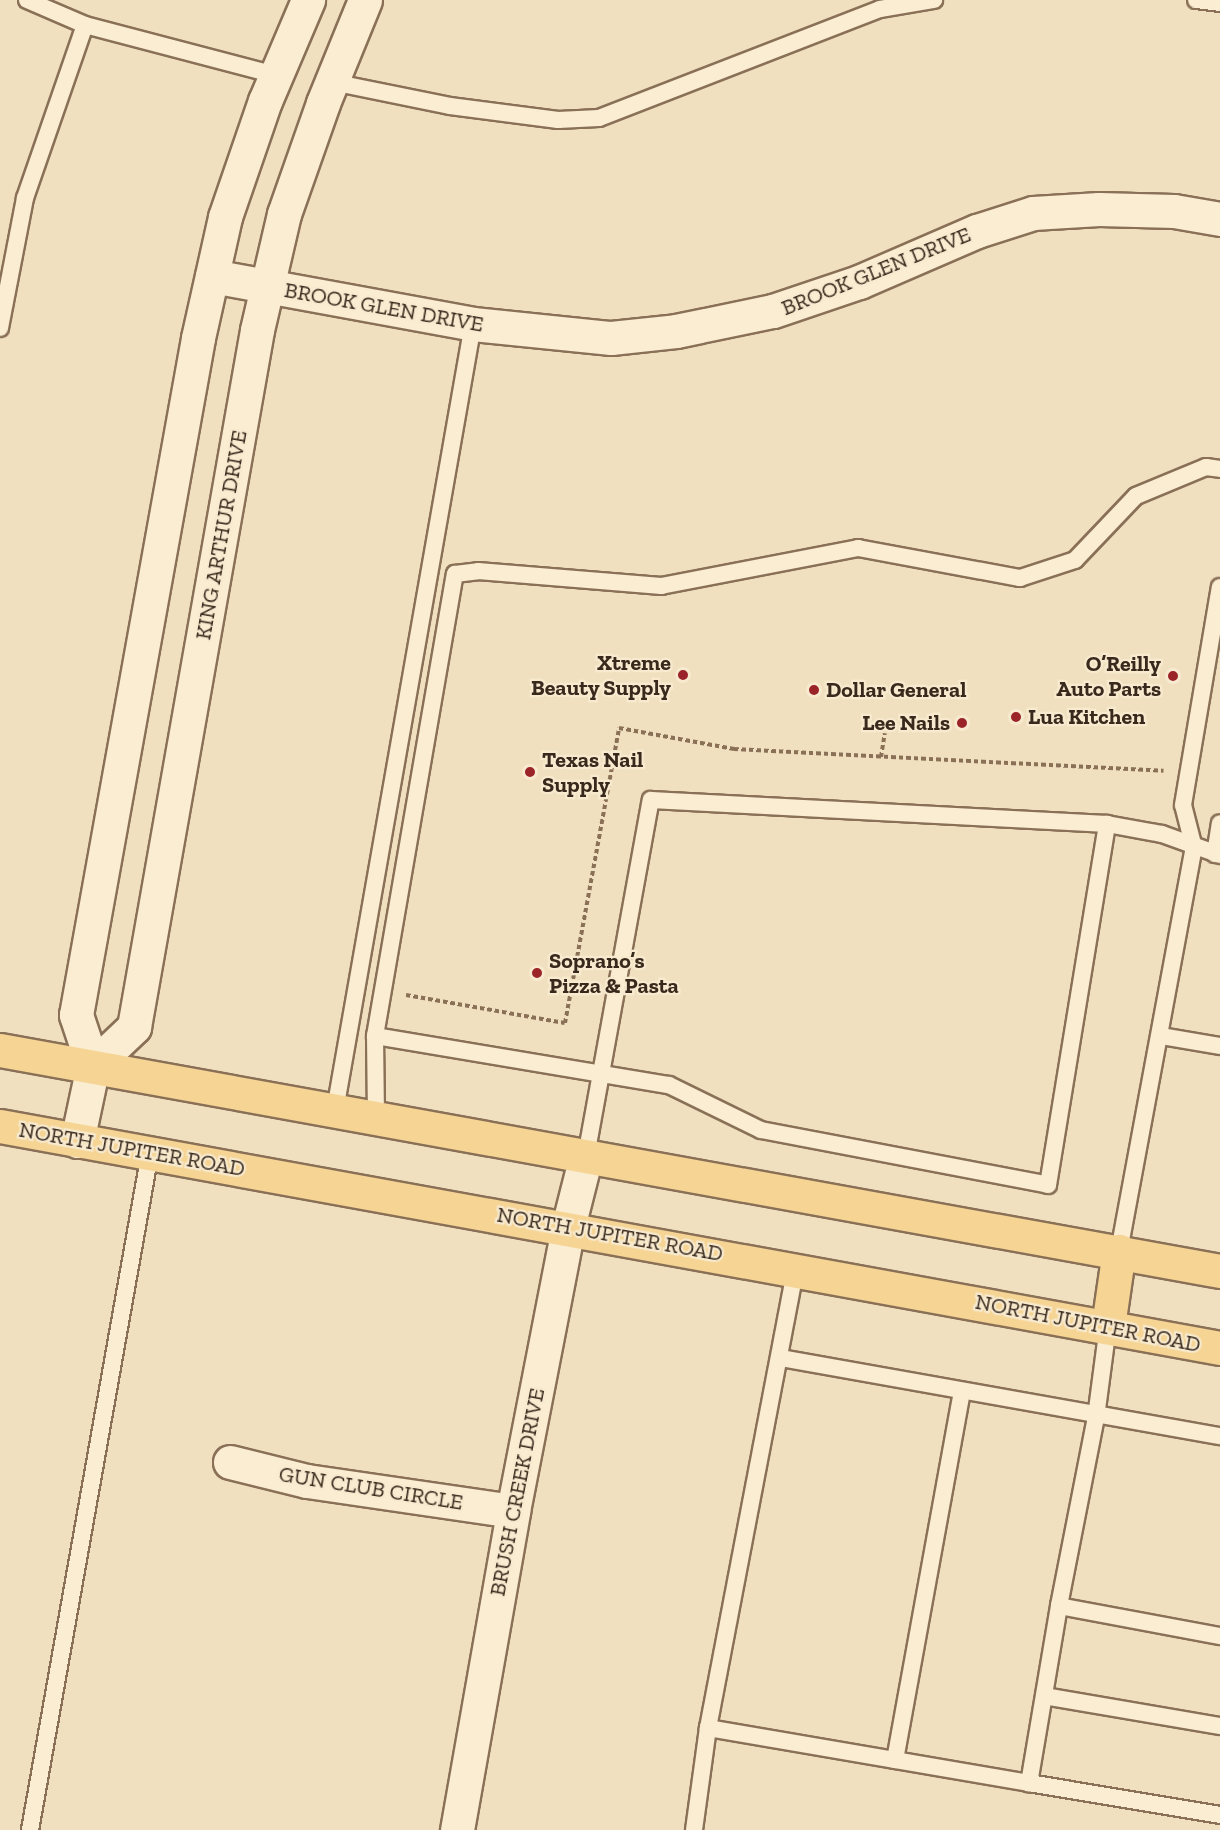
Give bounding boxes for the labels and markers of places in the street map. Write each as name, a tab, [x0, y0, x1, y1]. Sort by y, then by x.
place label: Xtreme Beauty Supply	[530, 649, 671, 700]
place label: O’Reilly Auto Parts	[1056, 650, 1161, 702]
marker: Xtreme Beauty Supply	[676, 668, 690, 682]
marker: O’Reilly Auto Parts	[1166, 669, 1180, 683]
place label: Dollar General	[826, 677, 967, 703]
marker: Dollar General	[807, 683, 821, 697]
place label: Lua Kitchen	[1028, 704, 1145, 730]
place label: Lee Nails	[862, 710, 950, 736]
marker: Lua Kitchen	[1009, 710, 1023, 724]
marker: Lee Nails	[955, 716, 969, 730]
place label: Texas Nail Supply	[542, 746, 643, 798]
marker: Texas Nail Supply	[523, 765, 537, 779]
place label: Soprano’s Pizza & Pasta	[549, 947, 679, 998]
marker: Soprano’s Pizza & Pasta	[530, 966, 544, 980]

